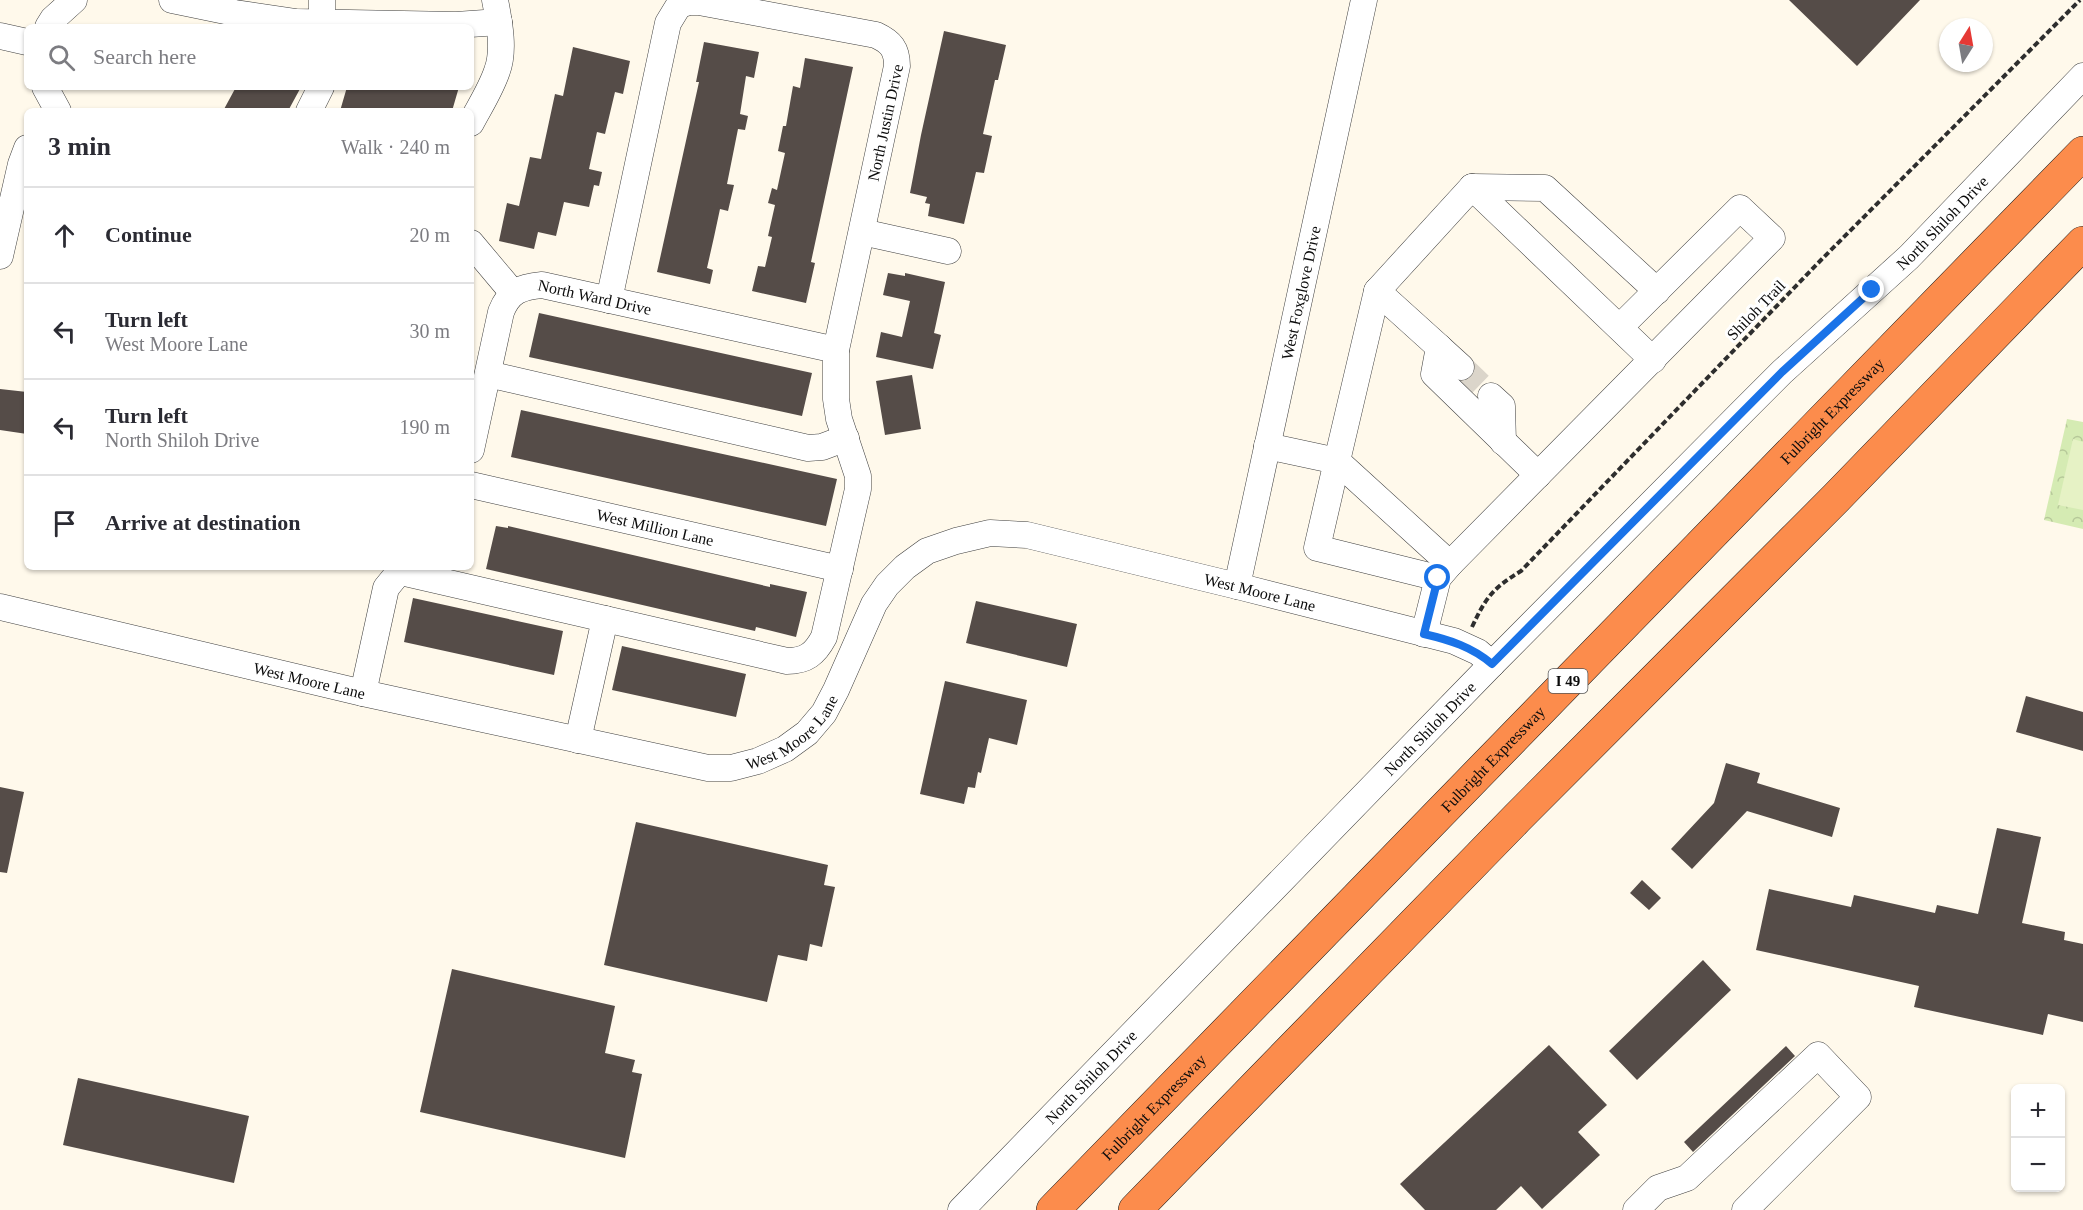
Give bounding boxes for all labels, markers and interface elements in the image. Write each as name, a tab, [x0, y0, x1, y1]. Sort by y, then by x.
north arrow	[1939, 18, 1993, 72]
search box	[24, 24, 474, 90]
icon: search	[45, 41, 78, 74]
text: Search here	[93, 44, 196, 69]
street label: North Justin Drive	[864, 63, 906, 183]
text: 3 min	[48, 132, 111, 161]
text: Walk · 240 m	[341, 136, 450, 158]
street label: North Shiloh Drive	[1893, 172, 1991, 273]
icon: ahead	[48, 219, 81, 252]
text: Continue	[105, 222, 192, 247]
text: 20 m	[409, 224, 450, 246]
street label: West Foxglove Drive	[1278, 224, 1323, 361]
street label: North Ward Drive	[536, 276, 653, 317]
street label: Shiloh Trail	[1723, 276, 1789, 343]
route end	[1858, 276, 1884, 302]
text: Turn left	[105, 307, 188, 332]
icon: left	[48, 315, 81, 348]
text: 30 m	[409, 320, 450, 342]
text: West Moore Lane	[105, 333, 248, 355]
street label: Fulbright Expressway	[1777, 354, 1888, 467]
text: Turn left	[105, 403, 188, 428]
icon: left	[48, 411, 81, 444]
text: 190 m	[399, 416, 450, 438]
text: North Shiloh Drive	[105, 429, 259, 451]
street label: West Million Lane	[595, 505, 716, 549]
icon: arrive	[48, 507, 81, 540]
text: Arrive at destination	[105, 510, 301, 535]
route start	[1424, 564, 1450, 590]
street label: West Moore Lane	[1202, 570, 1317, 614]
street label: West Moore Lane	[252, 659, 367, 702]
road number: I 49	[1548, 669, 1588, 693]
street label: North Shiloh Drive	[1380, 678, 1479, 778]
street label: West Moore Lane	[744, 692, 840, 772]
street label: Fulbright Expressway	[1437, 702, 1549, 815]
street label: North Shiloh Drive	[1041, 1026, 1140, 1127]
street label: Fulbright Expressway	[1098, 1050, 1209, 1163]
map controls	[2011, 1084, 2065, 1192]
button: +	[2011, 1084, 2065, 1138]
button: −	[2011, 1138, 2065, 1192]

